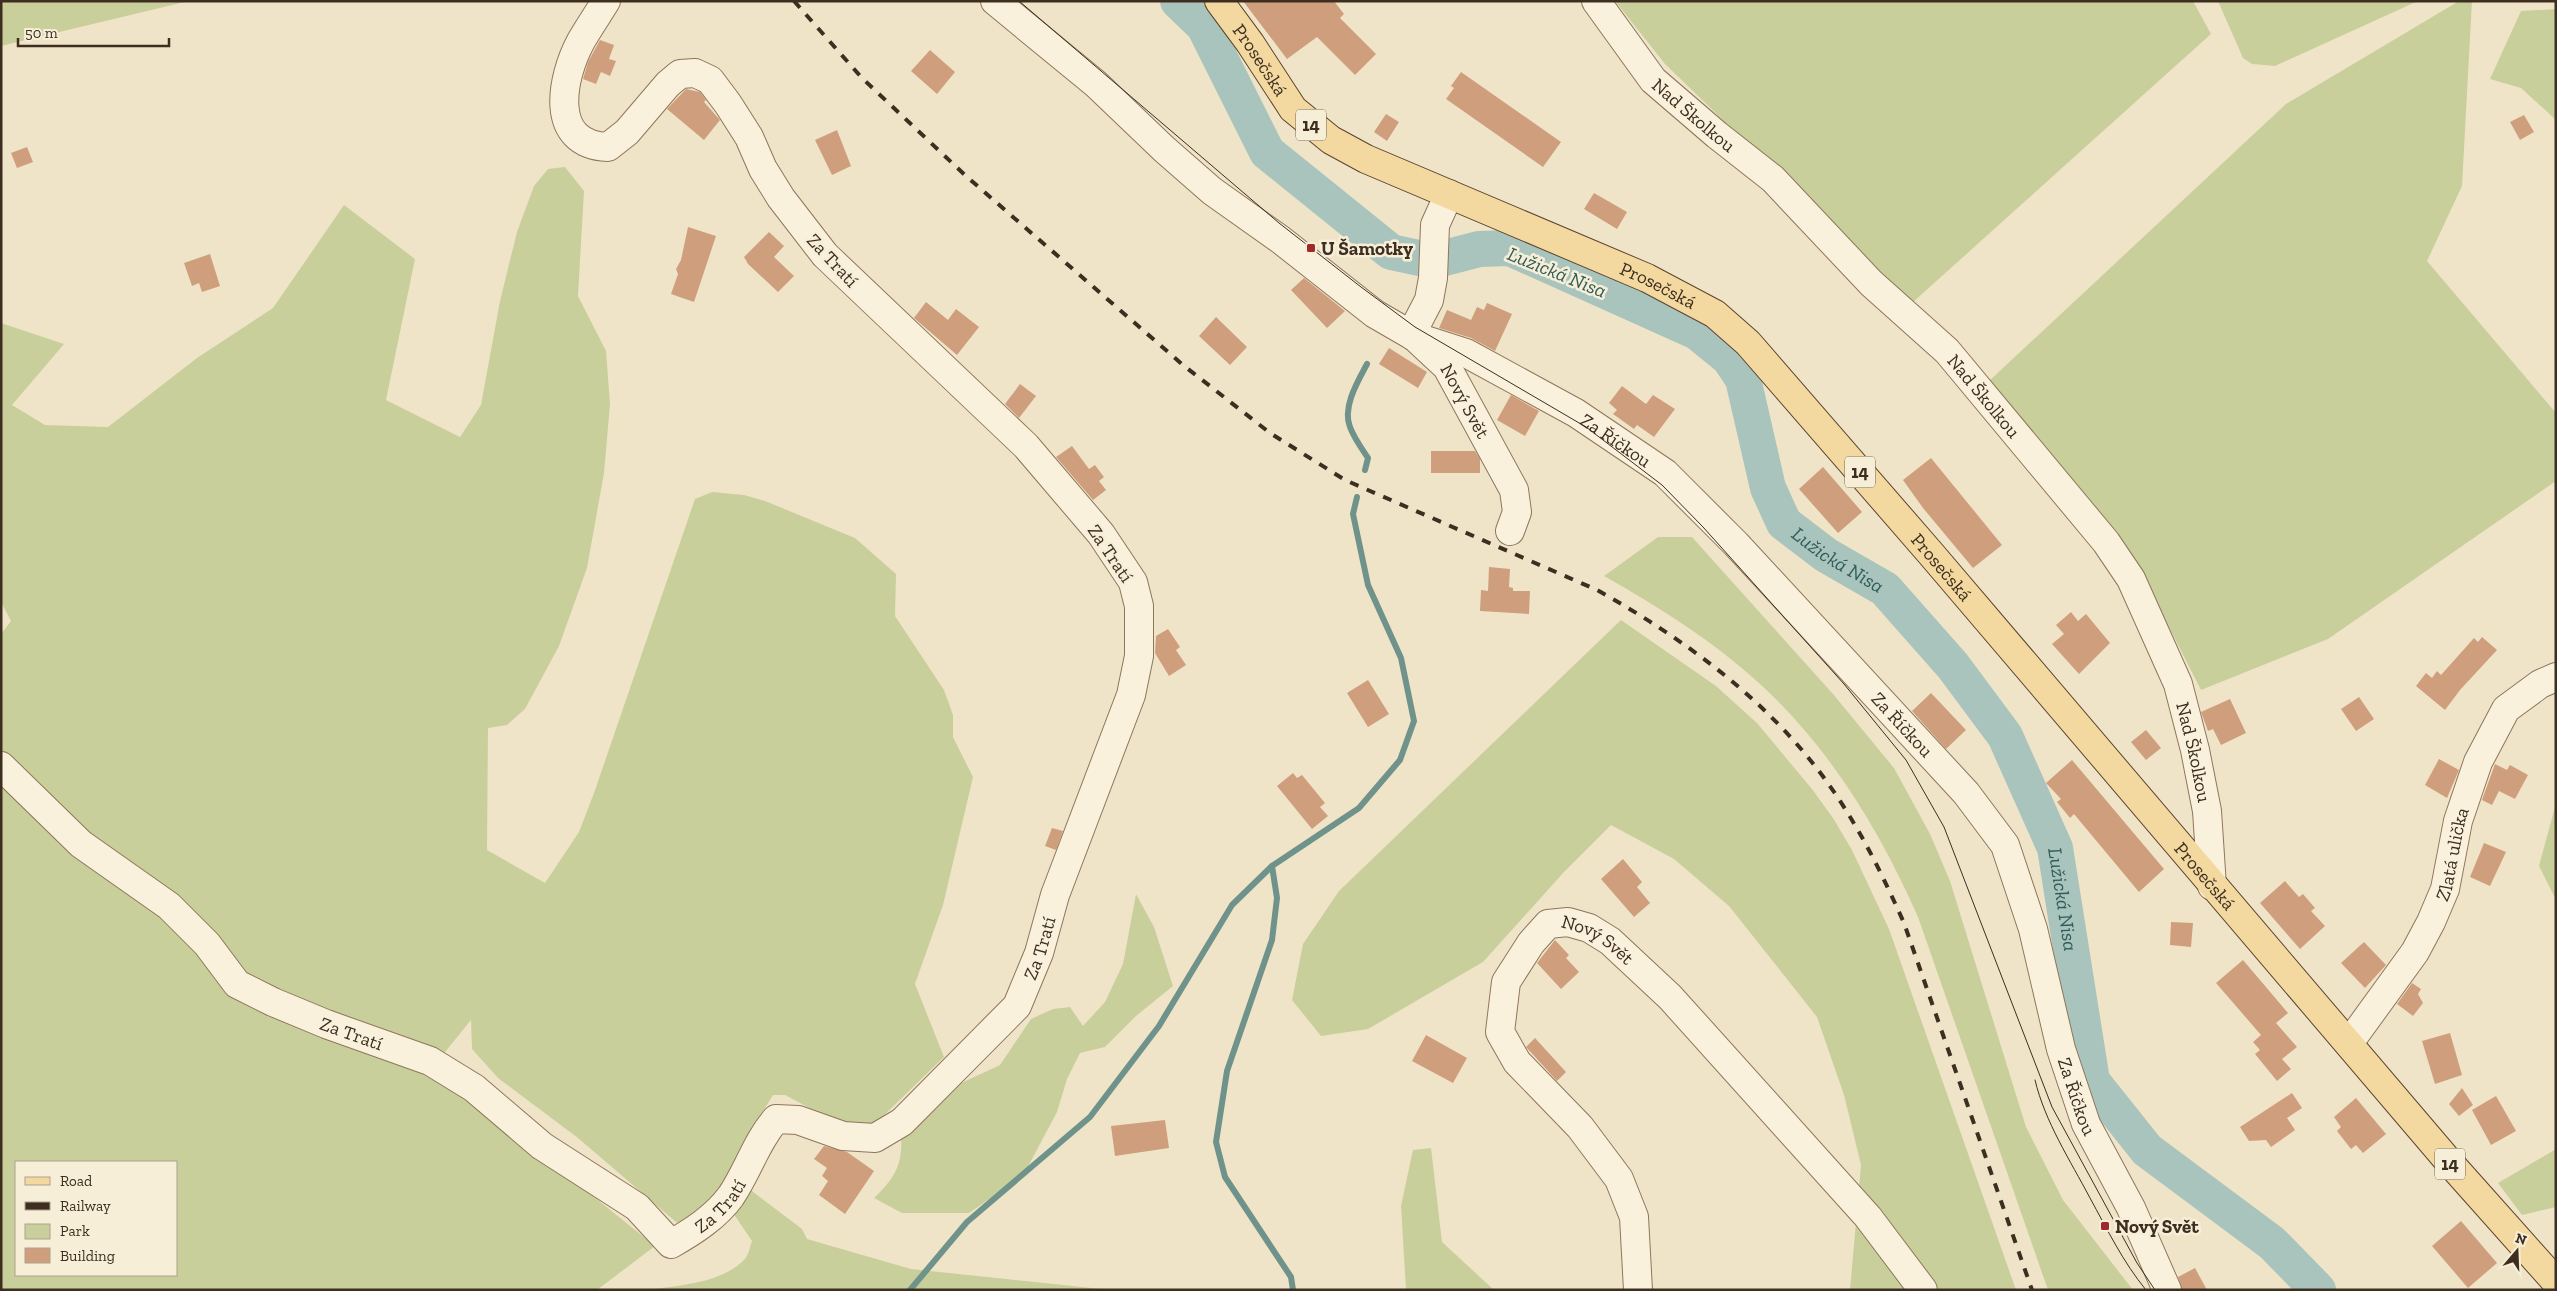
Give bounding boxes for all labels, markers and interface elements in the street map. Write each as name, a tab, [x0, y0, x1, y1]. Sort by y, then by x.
scale bar	[18, 15, 169, 47]
street label: Prosečská	[1228, 19, 1292, 101]
text: 50 m	[25, 24, 58, 42]
street label: Nad Školkou	[1647, 73, 1740, 157]
road number: 14	[1296, 110, 1326, 140]
street label: Za Tratí	[802, 229, 863, 292]
place label: U Šamotky	[1321, 237, 1413, 260]
water label: Lužická Nisa	[1504, 241, 1610, 303]
marker: U Šamotky	[1305, 242, 1317, 254]
street label: Prosečská	[1616, 257, 1700, 314]
street label: Nad Školkou	[1942, 349, 2025, 443]
street label: Nový Svět	[1435, 360, 1495, 442]
street label: Za Říčkou	[1576, 408, 1656, 473]
road number: 14	[1845, 457, 1875, 488]
street label: Za Tratí	[1083, 520, 1138, 587]
water label: Lužická Nisa	[1787, 521, 1888, 598]
street label: Prosečská	[1906, 528, 1977, 606]
street label: Za Říčkou	[1867, 687, 1938, 762]
street label: Nad Školkou	[2171, 700, 2216, 804]
street label: Zlatá ulička	[2430, 804, 2474, 904]
street label: Prosečská	[2170, 837, 2240, 915]
water label: Lužická Nisa	[2043, 846, 2083, 953]
street label: Nový Svět	[1559, 910, 1639, 970]
street label: Za Tratí	[1018, 914, 1061, 983]
street label: Za Tratí	[317, 1012, 386, 1055]
street label: Za Říčkou	[2053, 1055, 2101, 1140]
road number: 14	[2435, 1148, 2465, 1180]
legend	[15, 1161, 178, 1276]
text: Road	[60, 1172, 93, 1190]
street label: Za Tratí	[690, 1175, 751, 1238]
text: Railway	[60, 1197, 111, 1215]
place label: Nový Svět	[2115, 1215, 2199, 1238]
marker: Nový Svět	[2099, 1220, 2111, 1232]
text: Park	[60, 1222, 90, 1240]
north arrow	[2492, 1226, 2542, 1276]
text: N	[2513, 1229, 2529, 1249]
text: Building	[60, 1247, 115, 1265]

